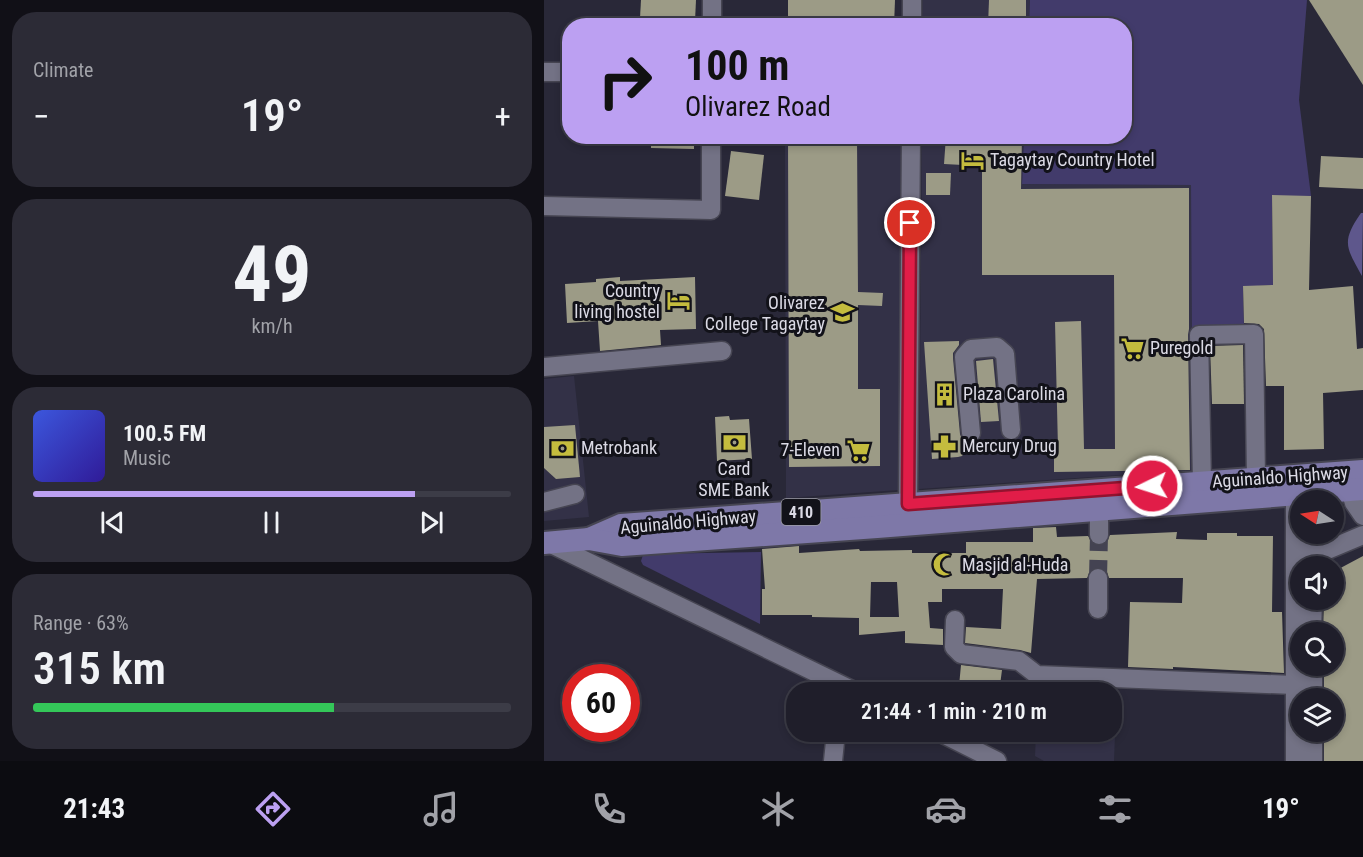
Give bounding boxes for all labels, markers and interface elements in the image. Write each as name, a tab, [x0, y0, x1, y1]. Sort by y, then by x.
text: 100 m	[685, 41, 790, 90]
icon: right	[586, 42, 664, 120]
text: Climate	[33, 58, 93, 82]
text: 19°	[241, 89, 303, 142]
text: Olivarez Road	[685, 91, 831, 123]
text: −	[33, 97, 50, 136]
text: +	[495, 97, 511, 136]
hotel icon: Tagaytay Country Hotel	[959, 147, 985, 173]
place label: Tagaytay Country Hotel	[990, 149, 1155, 170]
pin	[884, 197, 935, 248]
icon: arrive	[893, 206, 926, 239]
text: 49	[233, 229, 311, 320]
place label: Country living hostel	[574, 280, 661, 322]
hotel icon: Country living hostel	[665, 288, 691, 314]
place label: Olivarez College Tagaytay	[705, 292, 825, 334]
school or university icon: Olivarez College Tagaytay	[830, 300, 856, 326]
text: km/h	[251, 314, 293, 338]
supermarket icon: Puregold	[1119, 335, 1145, 361]
place label: Puregold	[1150, 337, 1213, 358]
building icon: Plaza Carolina	[932, 381, 958, 407]
place label: Plaza Carolina	[963, 383, 1065, 404]
text: 100.5 FM	[123, 421, 206, 446]
bank icon: Card SME Bank	[721, 430, 747, 456]
pharmacy icon: Mercury Drug	[931, 433, 957, 459]
bank icon: Metrobank	[550, 435, 576, 461]
place label: Mercury Drug	[962, 435, 1057, 456]
place label: Metrobank	[581, 437, 657, 458]
supermarket icon: 7-Eleven	[845, 437, 871, 463]
place label: 7-Eleven	[781, 439, 840, 460]
text: Music	[123, 446, 171, 470]
position arrow	[1120, 454, 1184, 518]
place label: Card SME Bank	[698, 458, 770, 500]
street label: Aguinaldo Highway	[1211, 461, 1349, 492]
north arrow	[1290, 490, 1344, 544]
map controls	[1290, 490, 1344, 742]
road number: 410	[782, 499, 820, 525]
street label: Aguinaldo Highway	[619, 505, 757, 538]
icon: previous	[96, 506, 129, 539]
icon: pause	[255, 506, 288, 539]
icon: next	[415, 506, 448, 539]
mosque icon: Masjid al-Huda	[931, 552, 957, 578]
place label: Masjid al-Huda	[962, 554, 1068, 575]
button: sound	[1290, 556, 1344, 610]
text: Range · 63%	[33, 611, 129, 635]
button: search	[1290, 622, 1344, 676]
text: 315 km	[33, 642, 166, 695]
speed limit sign: 60	[562, 664, 640, 742]
button: layers	[1290, 688, 1344, 742]
text: 21:44 · 1 min · 210 m	[861, 699, 1047, 724]
icon: directions	[252, 788, 294, 830]
icon: music	[420, 788, 462, 830]
icon: phone	[588, 788, 630, 830]
icon: climate	[757, 788, 799, 830]
icon: car	[925, 788, 967, 830]
icon: filters	[1094, 788, 1136, 830]
text: 21:43	[63, 793, 125, 825]
text: 19°	[1262, 793, 1300, 825]

